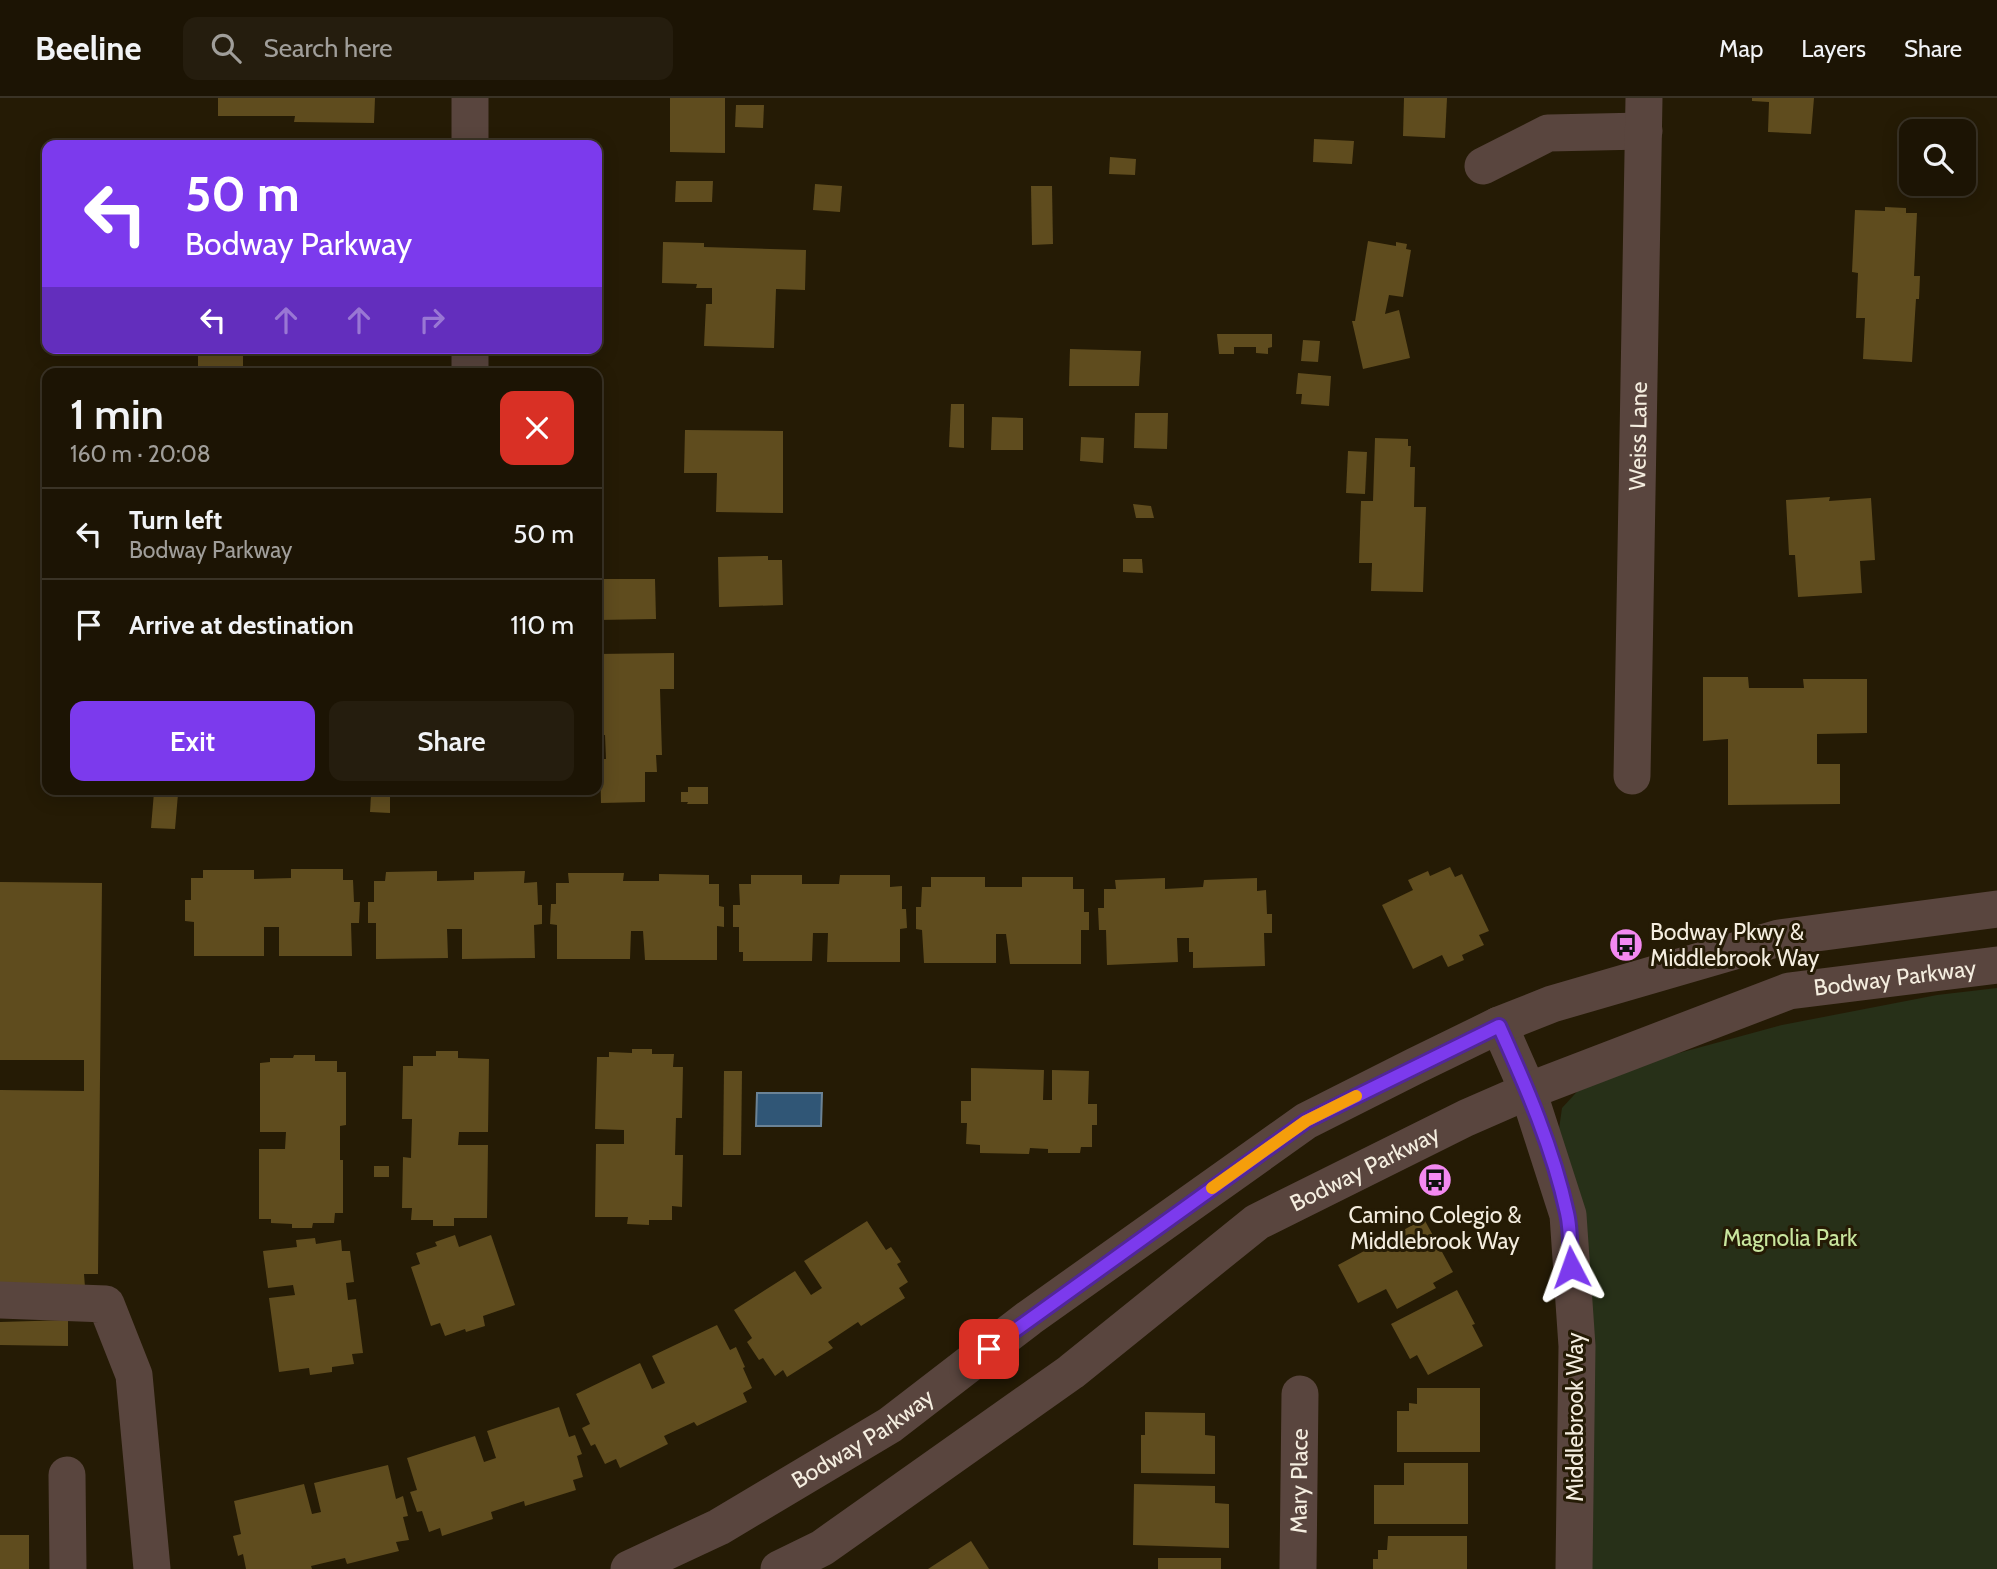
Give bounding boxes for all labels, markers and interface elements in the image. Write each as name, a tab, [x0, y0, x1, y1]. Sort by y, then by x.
search box	[183, 17, 673, 80]
text: Beeline	[35, 28, 141, 68]
icon: search	[207, 29, 245, 67]
text: Search here	[263, 32, 393, 64]
text: Map	[1719, 34, 1763, 63]
text: Layers	[1801, 34, 1866, 63]
text: Share	[1904, 34, 1962, 63]
map controls	[1899, 119, 1976, 196]
button: search	[1899, 119, 1976, 196]
text: 50 m	[185, 164, 300, 223]
icon: left	[70, 168, 161, 259]
text: Bodway Parkway	[185, 224, 412, 263]
icon: left	[194, 301, 232, 339]
icon: ahead	[267, 301, 305, 339]
icon: ahead	[340, 301, 378, 339]
icon: right	[413, 301, 451, 339]
street label: Weiss Lane	[1623, 381, 1653, 491]
text: 1 min	[70, 388, 164, 440]
button: close	[500, 391, 574, 465]
text: 160 m · 20:08	[70, 440, 211, 468]
text: Turn left	[129, 504, 222, 536]
icon: left	[70, 515, 108, 553]
text: 50 m	[513, 518, 574, 550]
text: Bodway Parkway	[129, 536, 292, 564]
icon: arrive	[70, 606, 108, 644]
text: Arrive at destination	[129, 609, 354, 641]
text: 110 m	[510, 609, 574, 641]
button: Exit	[70, 701, 315, 781]
button: Share	[329, 701, 574, 781]
place label: Bodway Pkwy & Middlebrook Way	[1650, 918, 1820, 972]
bus stop icon: Bodway Pkwy & Middlebrook Way	[1607, 926, 1645, 964]
street label: Bodway Parkway	[1812, 954, 1978, 1002]
street label: Bodway Parkway	[1285, 1119, 1444, 1217]
bus stop icon: Camino Colegio & Middlebrook Way	[1416, 1161, 1454, 1199]
place label: Camino Colegio & Middlebrook Way	[1348, 1201, 1522, 1255]
park label: Magnolia Park	[1723, 1224, 1858, 1252]
position arrow	[1534, 1230, 1608, 1304]
pin	[959, 1319, 1019, 1379]
icon: arrive	[970, 1330, 1008, 1368]
street label: Middlebrook Way	[1561, 1332, 1589, 1502]
street label: Bodway Parkway	[787, 1382, 939, 1494]
street label: Mary Place	[1284, 1428, 1314, 1534]

